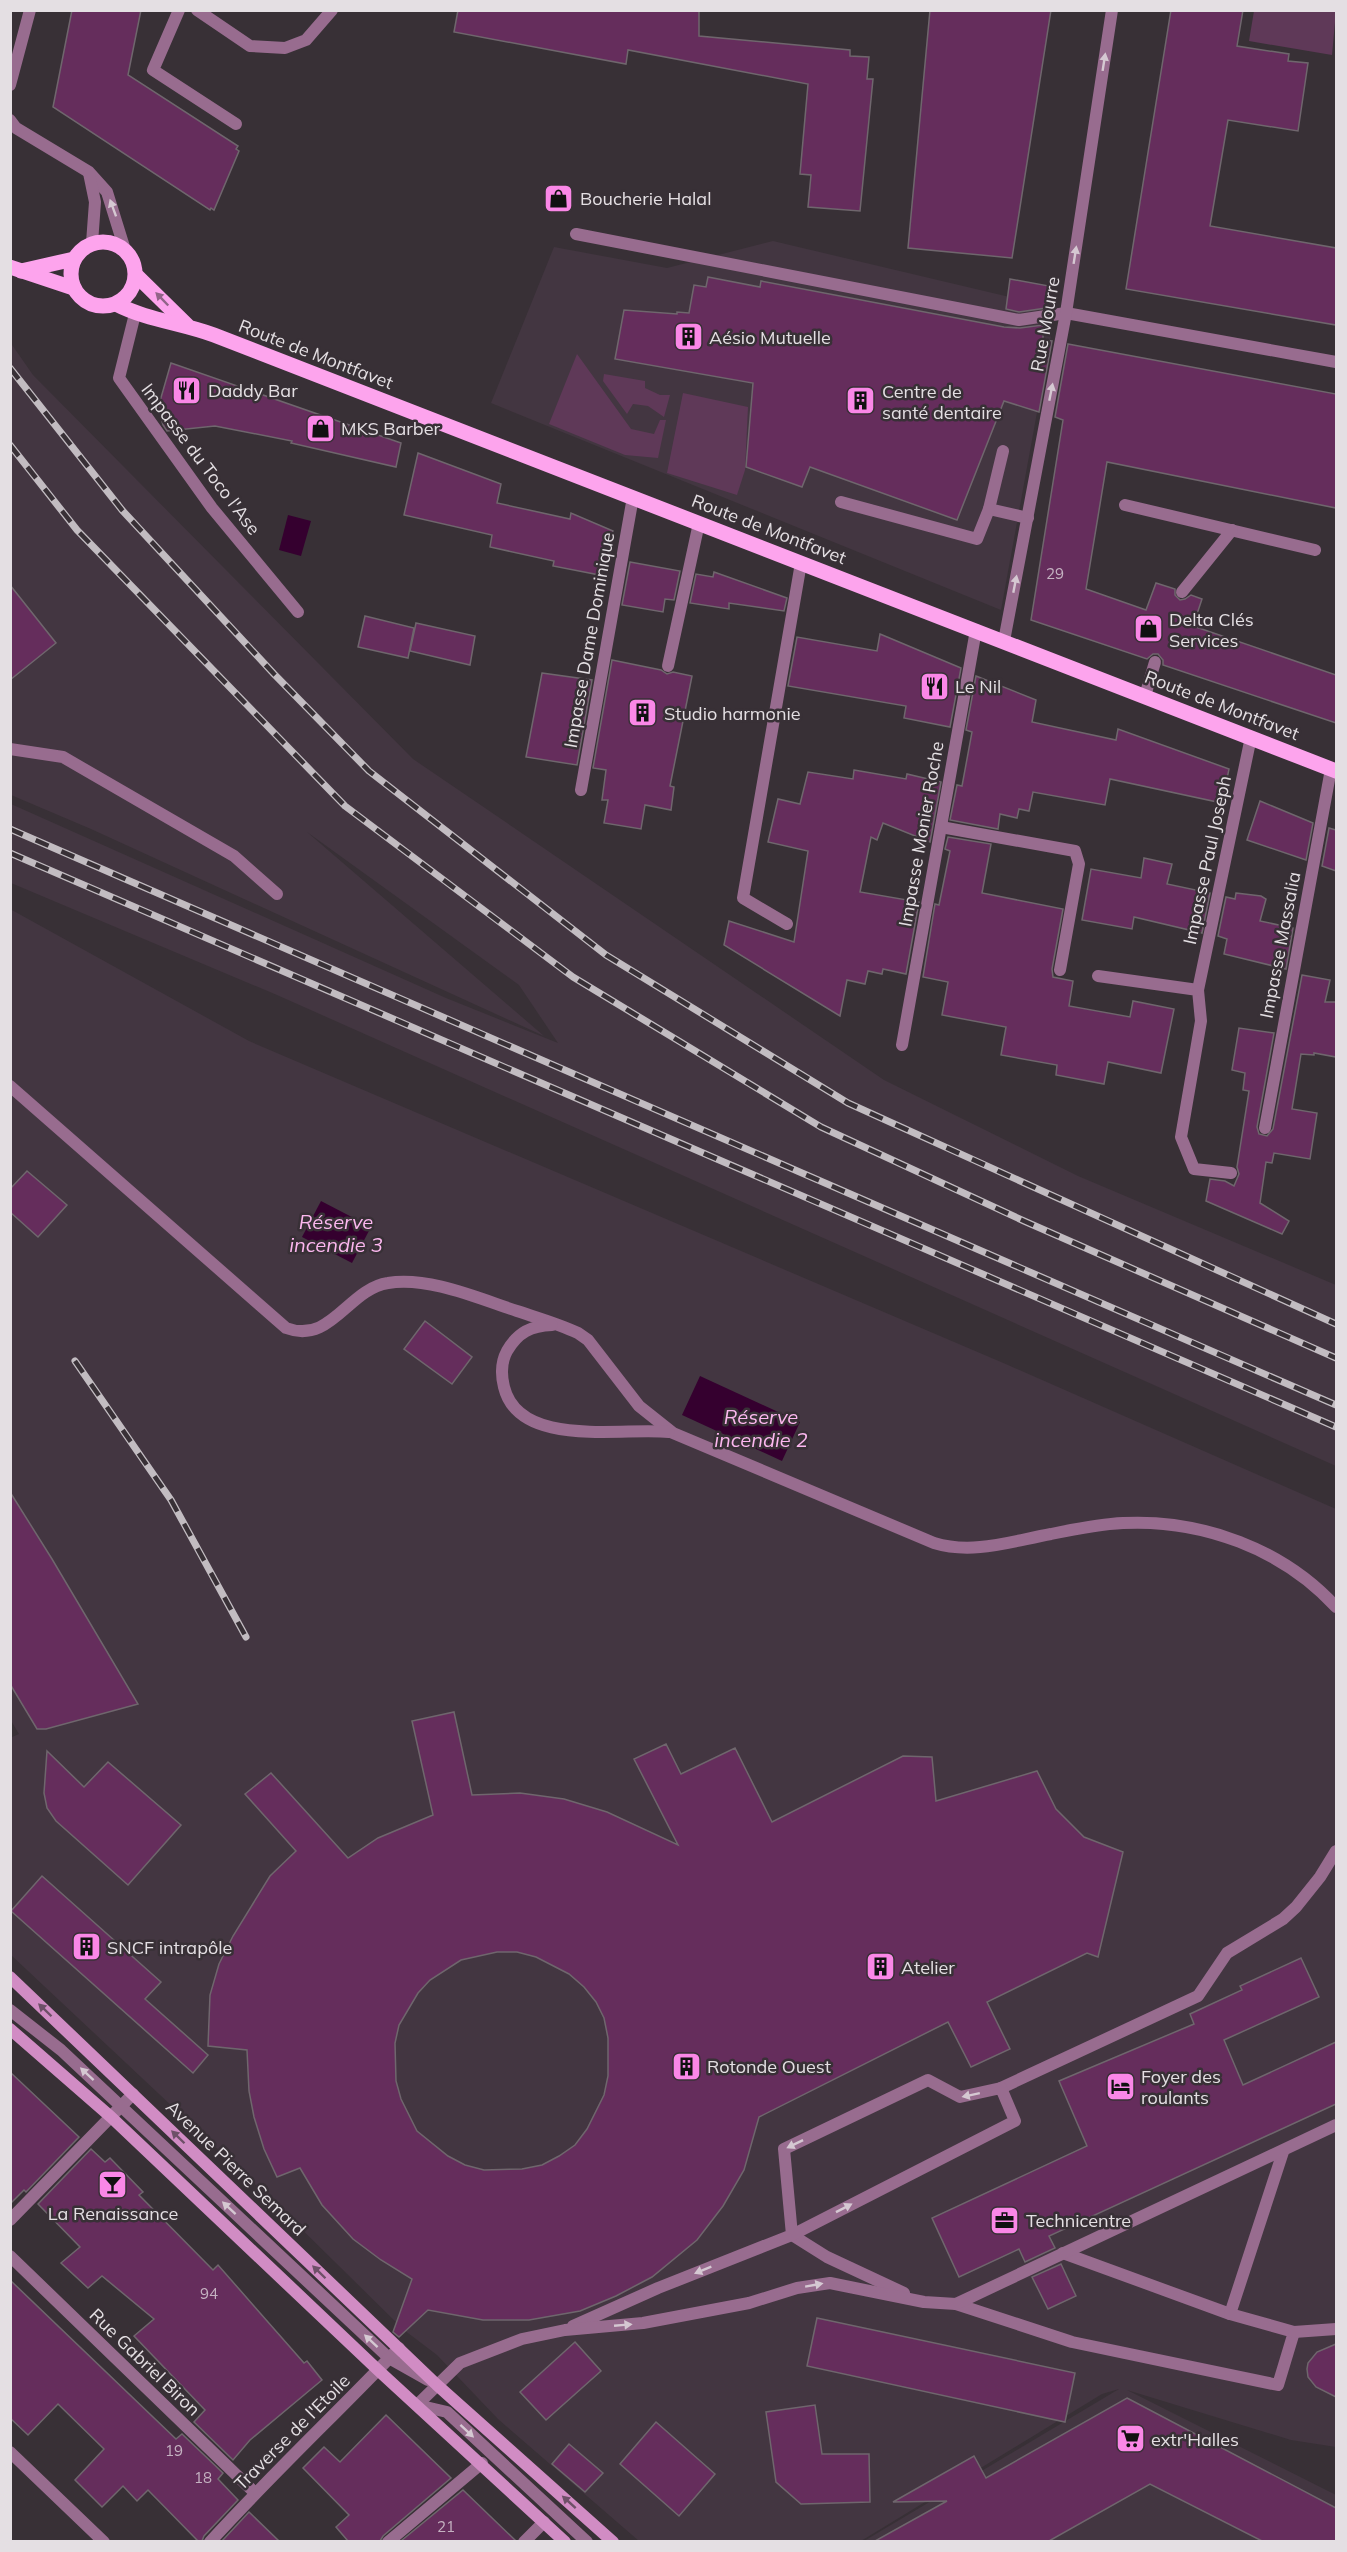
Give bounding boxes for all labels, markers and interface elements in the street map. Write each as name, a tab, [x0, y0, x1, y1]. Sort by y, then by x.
one-way arrow	[1100, 52, 1109, 71]
shop icon: Boucherie Halal	[543, 182, 575, 214]
place label: Boucherie Halal	[580, 187, 711, 210]
one-way arrow	[108, 198, 118, 216]
one-way arrow	[1071, 245, 1080, 264]
street label: Rue Mourre	[1025, 275, 1065, 373]
one-way arrow	[156, 292, 170, 306]
street label: Route de Montfavet	[235, 314, 397, 394]
building icon: Aésio Mutuelle	[672, 321, 704, 353]
place label: Aésio Mutuelle	[709, 326, 831, 349]
restaurant icon: Daddy Bar	[171, 374, 203, 406]
street label: Impasse du Toco l'Ase	[136, 379, 266, 539]
place label: Daddy Bar	[208, 379, 298, 402]
place label: Centre de santé dentaire	[882, 380, 1002, 424]
one-way arrow	[1047, 383, 1056, 402]
building icon: Centre de santé dentaire	[845, 385, 877, 417]
shop icon: MKS Barber	[304, 412, 336, 444]
place label: MKS Barber	[341, 417, 440, 440]
street label: Route de Montfavet	[688, 489, 850, 569]
street label: Impasse Dame Dominique	[559, 530, 619, 750]
house number: 29	[1046, 564, 1064, 583]
one-way arrow	[1011, 574, 1020, 593]
place label: Delta Clés Services	[1169, 608, 1254, 652]
shop icon: Delta Clés Services	[1132, 613, 1164, 645]
street label: Route de Montfavet	[1141, 665, 1303, 745]
restaurant icon: Le Nil	[918, 670, 950, 702]
place label: Le Nil	[955, 675, 1001, 698]
building icon: Studio harmonie	[627, 697, 659, 729]
place label: Studio harmonie	[664, 702, 801, 725]
street label: Impasse Monier Roche	[893, 740, 949, 928]
street label: Impasse Paul Joseph	[1178, 773, 1236, 947]
street label: Impasse Massalia	[1255, 870, 1305, 1020]
water label: Réserve incendie 3	[289, 1209, 383, 1257]
water label: Réserve incendie 2	[714, 1404, 808, 1452]
building icon: SNCF intrapôle	[70, 1931, 102, 1963]
place label: SNCF intrapôle	[107, 1936, 232, 1959]
building icon: Atelier	[864, 1951, 896, 1983]
place label: Atelier	[901, 1956, 955, 1979]
one-way arrow	[38, 2004, 52, 2018]
building icon: Rotonde Ouest	[670, 2050, 702, 2082]
place label: Rotonde Ouest	[707, 2055, 831, 2078]
place label: Foyer des roulants	[1141, 2065, 1221, 2109]
one-way arrow	[80, 2068, 95, 2081]
hotel icon: Foyer des roulants	[1104, 2070, 1136, 2102]
one-way arrow	[962, 2090, 980, 2100]
street label: Avenue Pierre Semard	[161, 2095, 311, 2241]
one-way arrow	[171, 2131, 186, 2144]
one-way arrow	[787, 2139, 804, 2148]
bar icon: La Renaissance	[97, 2168, 129, 2200]
one-way arrow	[222, 2201, 237, 2215]
place label: La Renaissance	[48, 2202, 178, 2225]
one-way arrow	[836, 2203, 853, 2213]
office icon: Technicentre	[989, 2204, 1021, 2236]
place label: Technicentre	[1026, 2209, 1131, 2232]
one-way arrow	[312, 2266, 327, 2279]
one-way arrow	[694, 2266, 712, 2275]
one-way arrow	[804, 2281, 823, 2290]
house number: 94	[200, 2284, 218, 2303]
street label: Rue Gabriel Biron	[85, 2303, 205, 2421]
one-way arrow	[614, 2320, 633, 2330]
one-way arrow	[365, 2335, 379, 2349]
street label: Traverse de l'Etoile	[229, 2369, 355, 2495]
supermarket icon: extr'Halles	[1114, 2423, 1146, 2455]
one-way arrow	[459, 2424, 474, 2437]
place label: extr'Halles	[1151, 2428, 1239, 2451]
house number: 19	[165, 2441, 183, 2460]
house number: 18	[194, 2468, 212, 2487]
one-way arrow	[562, 2496, 577, 2509]
house number: 21	[437, 2517, 455, 2536]

